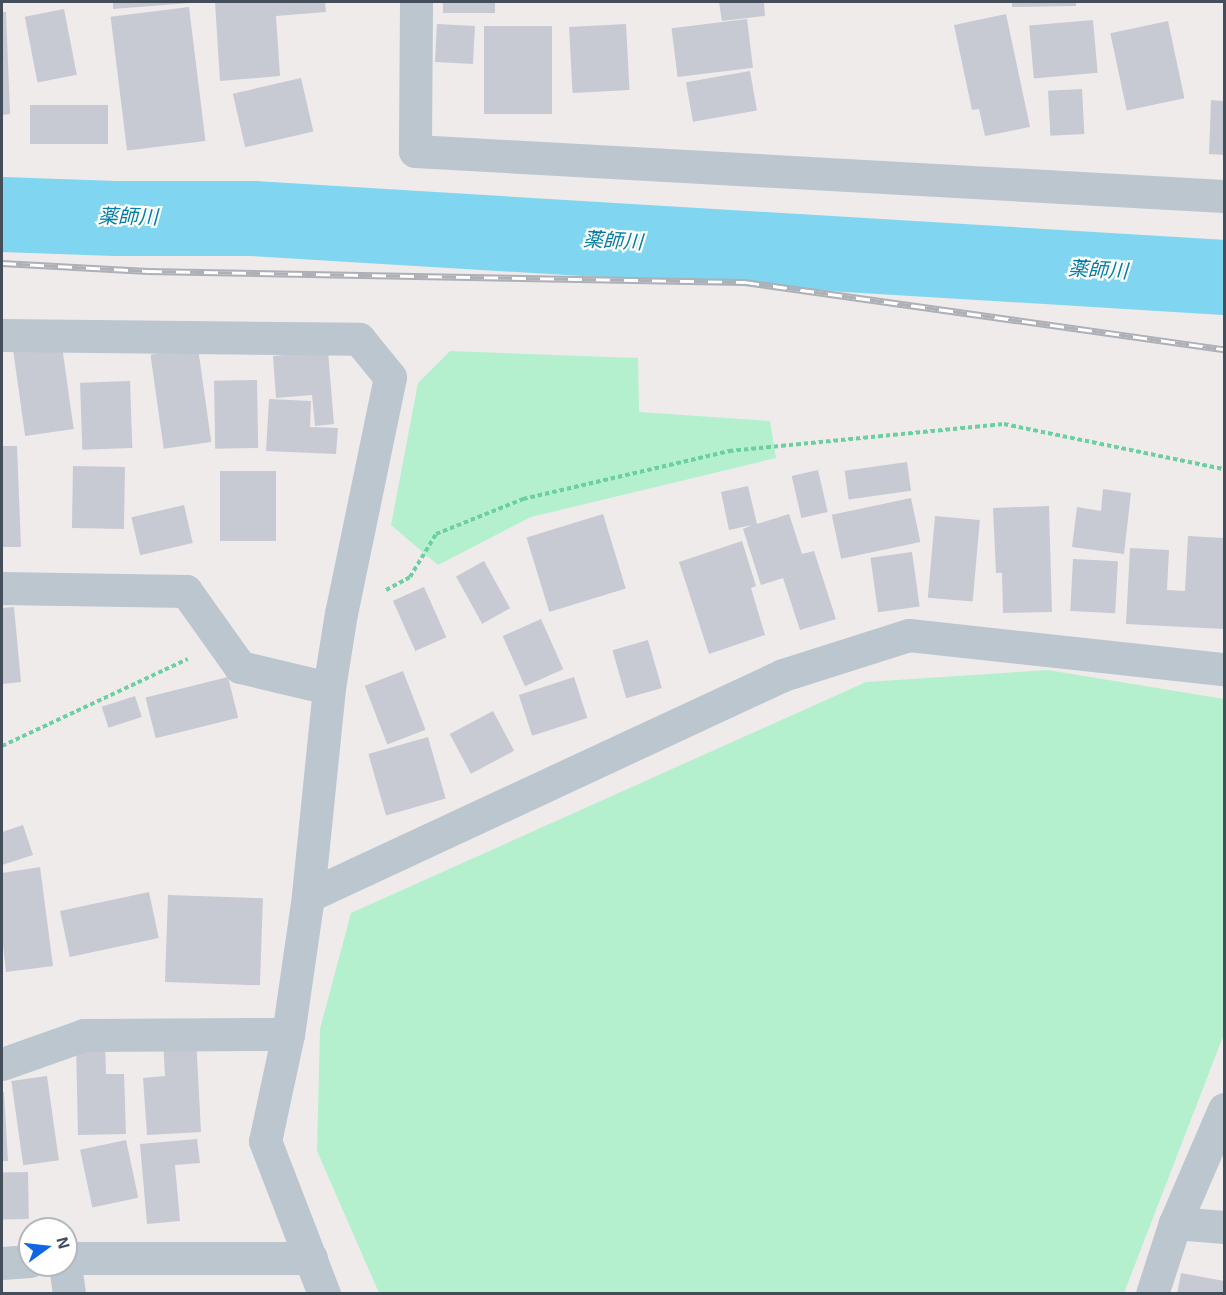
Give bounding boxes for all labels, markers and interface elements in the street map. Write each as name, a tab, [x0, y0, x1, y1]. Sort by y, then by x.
water label: 薬師川	[98, 203, 158, 229]
water label: 薬師川	[582, 226, 644, 254]
water label: 薬師川	[1067, 255, 1129, 283]
north arrow	[18, 1217, 78, 1277]
text: N	[53, 1235, 75, 1251]

